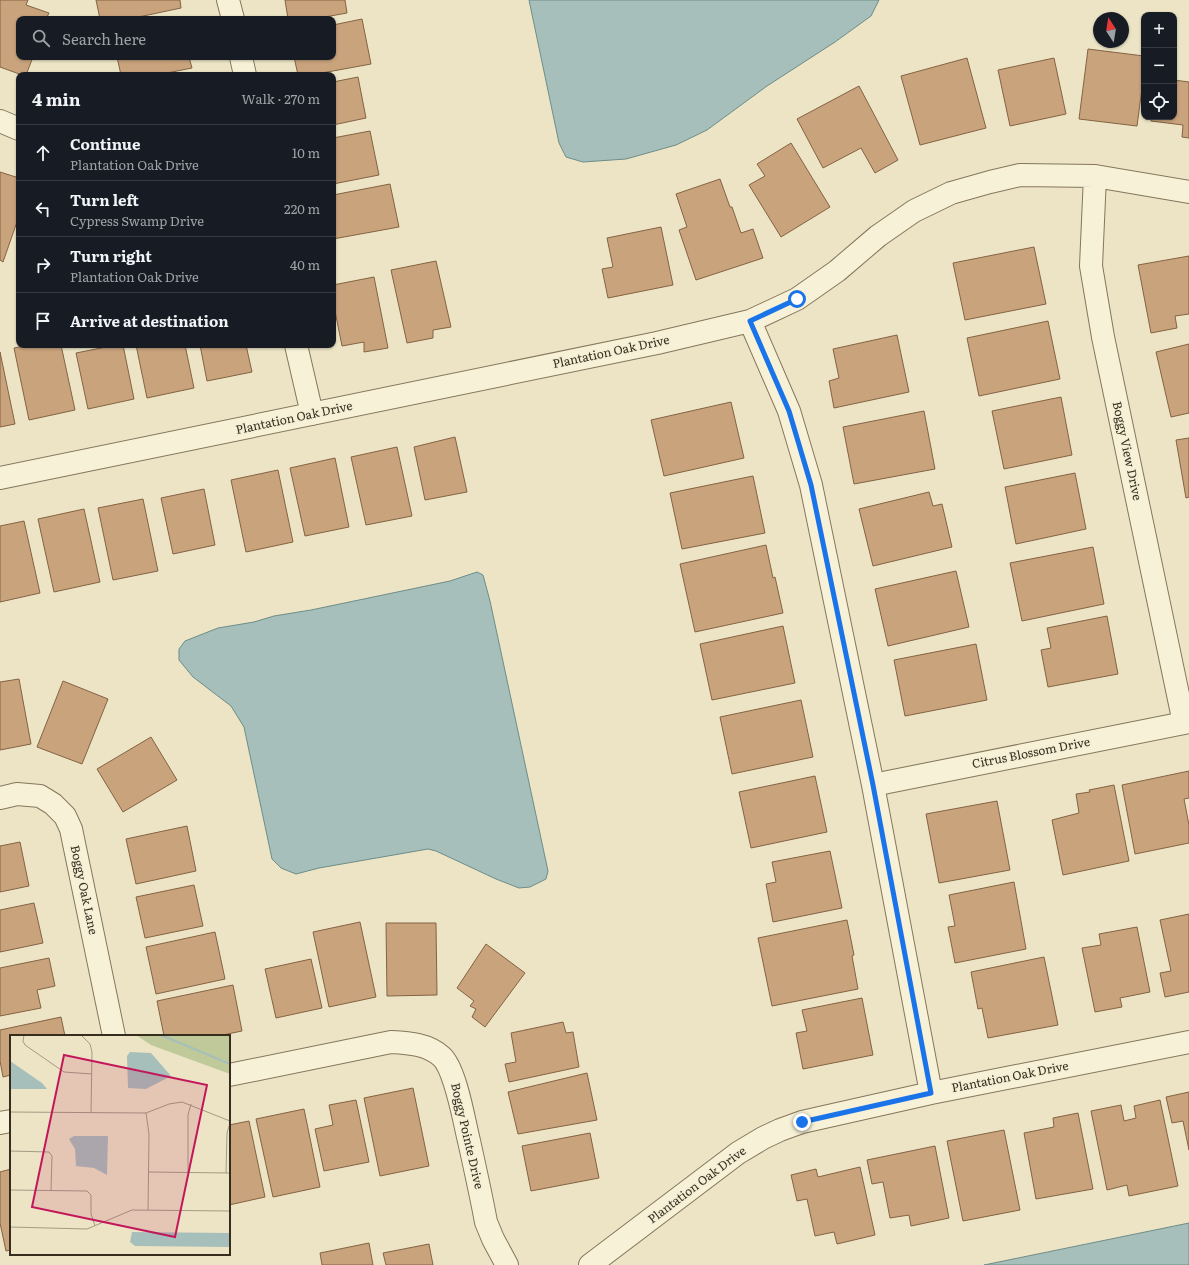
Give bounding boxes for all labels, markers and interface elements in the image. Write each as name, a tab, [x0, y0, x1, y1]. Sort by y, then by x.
north arrow	[1093, 12, 1129, 48]
map controls	[1141, 12, 1177, 120]
button: +	[1141, 12, 1177, 48]
search box	[16, 16, 336, 60]
icon: search	[30, 27, 52, 49]
text: Search here	[62, 27, 146, 50]
button: −	[1141, 48, 1177, 84]
button: locate	[1141, 84, 1177, 120]
text: 4 min	[32, 86, 81, 111]
text: Walk · 270 m	[241, 89, 320, 108]
text: Continue	[70, 132, 140, 155]
icon: ahead	[32, 142, 54, 164]
text: 10 m	[292, 143, 320, 162]
text: Plantation Oak Drive	[70, 155, 199, 174]
text: Turn left	[70, 188, 139, 211]
icon: left	[32, 198, 54, 220]
text: 220 m	[284, 199, 320, 218]
text: Cypress Swamp Drive	[70, 211, 204, 230]
text: Turn right	[70, 244, 152, 267]
icon: right	[32, 254, 54, 276]
text: 40 m	[290, 255, 320, 274]
text: Plantation Oak Drive	[70, 267, 199, 286]
route start	[788, 290, 806, 308]
text: Arrive at destination	[70, 309, 229, 332]
icon: arrive	[32, 310, 54, 332]
street label: Plantation Oak Drive	[551, 330, 671, 372]
street label: Plantation Oak Drive	[234, 396, 354, 438]
street label: Boggy View Drive	[1109, 400, 1147, 502]
street label: Citrus Blossom Drive	[970, 732, 1091, 772]
street label: Boggy Oak Lane	[67, 843, 103, 936]
inset map	[10, 1035, 230, 1255]
street label: Plantation Oak Drive	[950, 1056, 1070, 1096]
street label: Boggy Pointe Drive	[447, 1081, 489, 1191]
route end	[793, 1113, 811, 1131]
street label: Plantation Oak Drive	[643, 1141, 749, 1227]

